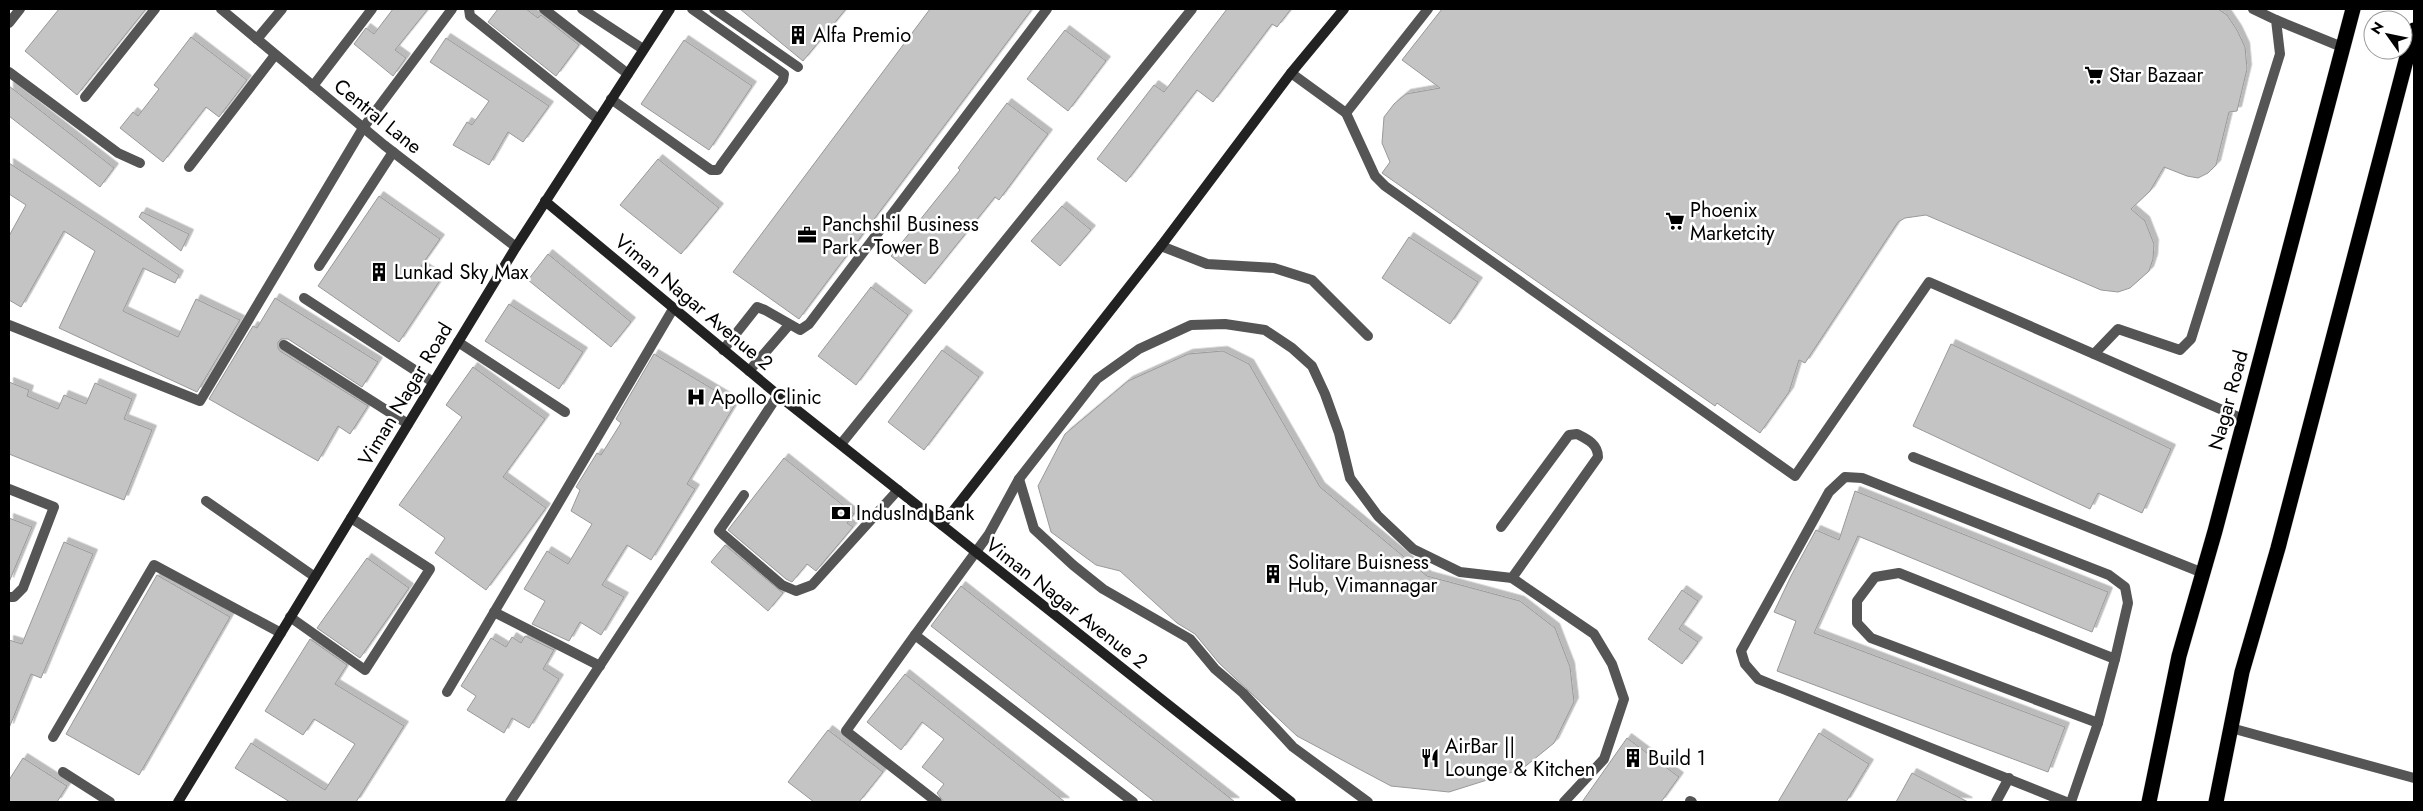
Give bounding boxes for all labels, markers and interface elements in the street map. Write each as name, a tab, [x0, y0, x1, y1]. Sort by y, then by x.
north arrow	[2363, 10, 2413, 60]
text: N	[2366, 18, 2389, 38]
place label: Alfa Premio	[813, 21, 911, 50]
building icon: Alfa Premio	[787, 24, 809, 46]
place label: Star Bazaar	[2109, 61, 2203, 90]
supermarket icon: Star Bazaar	[2083, 64, 2105, 86]
street label: Central Lane	[327, 72, 428, 161]
place label: Phoenix Marketcity	[1690, 196, 1775, 248]
place label: Panchshil Business Park - Tower B	[822, 210, 979, 262]
supermarket icon: Phoenix Marketcity	[1664, 210, 1686, 232]
office icon: Panchshil Business Park - Tower B	[796, 224, 818, 246]
street label: Viman Nagar Avenue 2	[608, 227, 779, 377]
place label: Lunkad Sky Max	[394, 258, 529, 287]
building icon: Lunkad Sky Max	[368, 261, 390, 283]
street label: Viman Nagar Road	[351, 317, 460, 471]
street label: Nagar Road	[2201, 347, 2256, 453]
place label: Apollo Clinic	[711, 383, 821, 412]
hospital icon: Apollo Clinic	[685, 386, 707, 408]
place label: IndusInd Bank	[856, 499, 974, 528]
bank icon: IndusInd Bank	[830, 502, 852, 524]
street label: Viman Nagar Avenue 2	[979, 531, 1154, 676]
place label: Solitare Buisness Hub, Vimannagar	[1288, 548, 1438, 600]
building icon: Solitare Buisness Hub, Vimannagar	[1262, 563, 1284, 585]
place label: AirBar || Lounge & Kitchen	[1445, 732, 1595, 784]
place label: Build 1	[1648, 744, 1706, 773]
restaurant icon: AirBar || Lounge & Kitchen	[1419, 747, 1441, 769]
building icon: Build 1	[1622, 747, 1644, 769]

